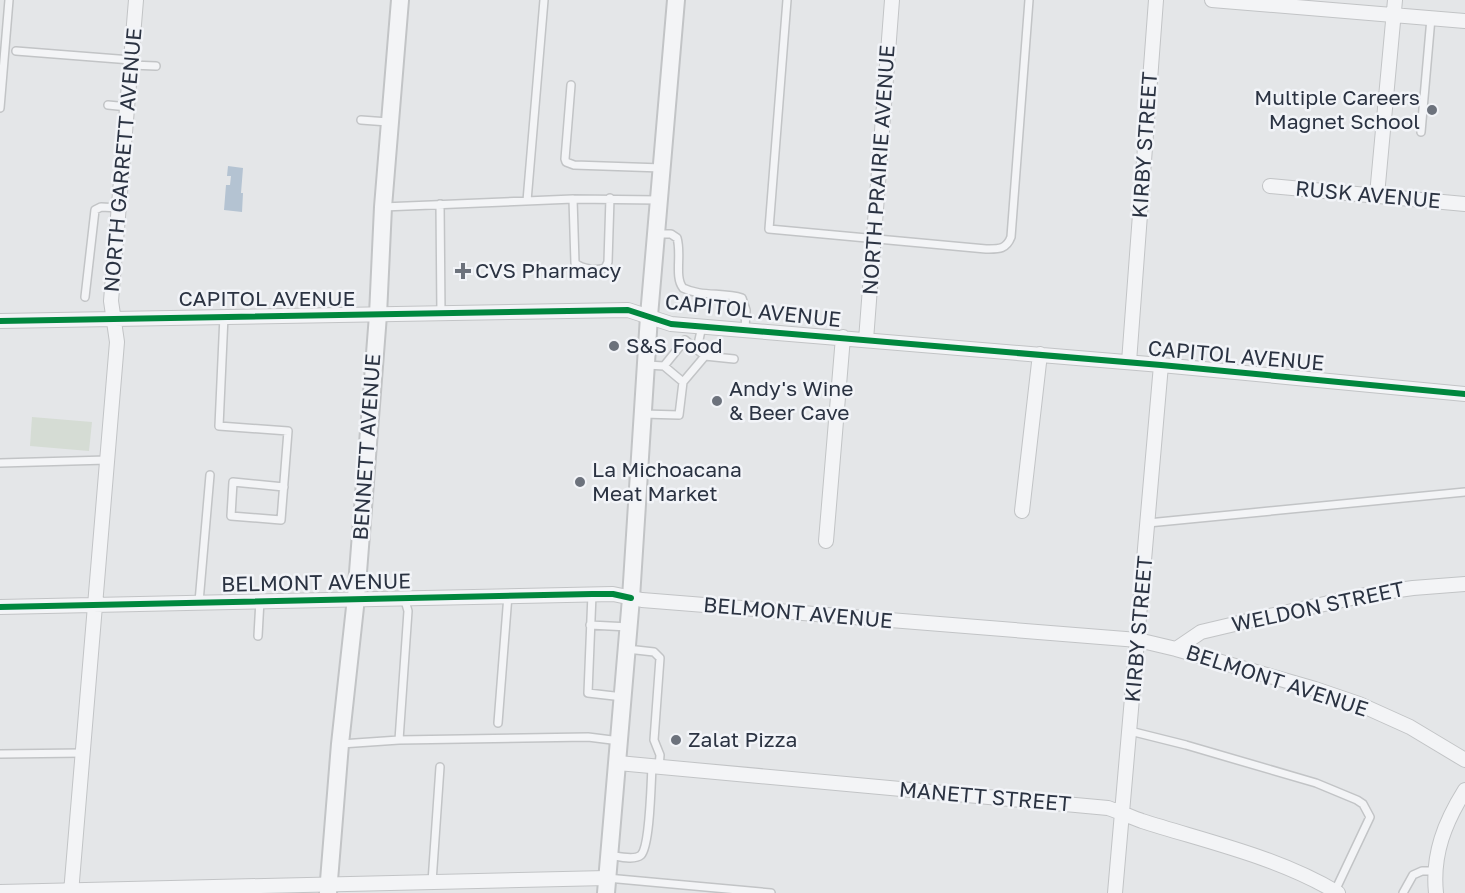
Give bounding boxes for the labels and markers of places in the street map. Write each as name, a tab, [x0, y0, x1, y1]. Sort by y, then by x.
place label: Multiple Careers Magnet School	[1254, 84, 1420, 134]
marker: Multiple Careers Magnet School	[1425, 103, 1439, 117]
place label: CVS Pharmacy	[475, 257, 622, 283]
marker: CVS Pharmacy	[456, 264, 470, 278]
place label: S&S Food	[626, 332, 723, 358]
marker: S&S Food	[607, 339, 621, 353]
place label: Andy's Wine & Beer Cave	[729, 375, 853, 425]
marker: Andy's Wine & Beer Cave	[710, 394, 724, 408]
place label: La Michoacana Meat Market	[592, 456, 742, 506]
marker: La Michoacana Meat Market	[573, 475, 587, 489]
place label: Zalat Pizza	[688, 726, 797, 752]
marker: Zalat Pizza	[669, 733, 683, 747]

